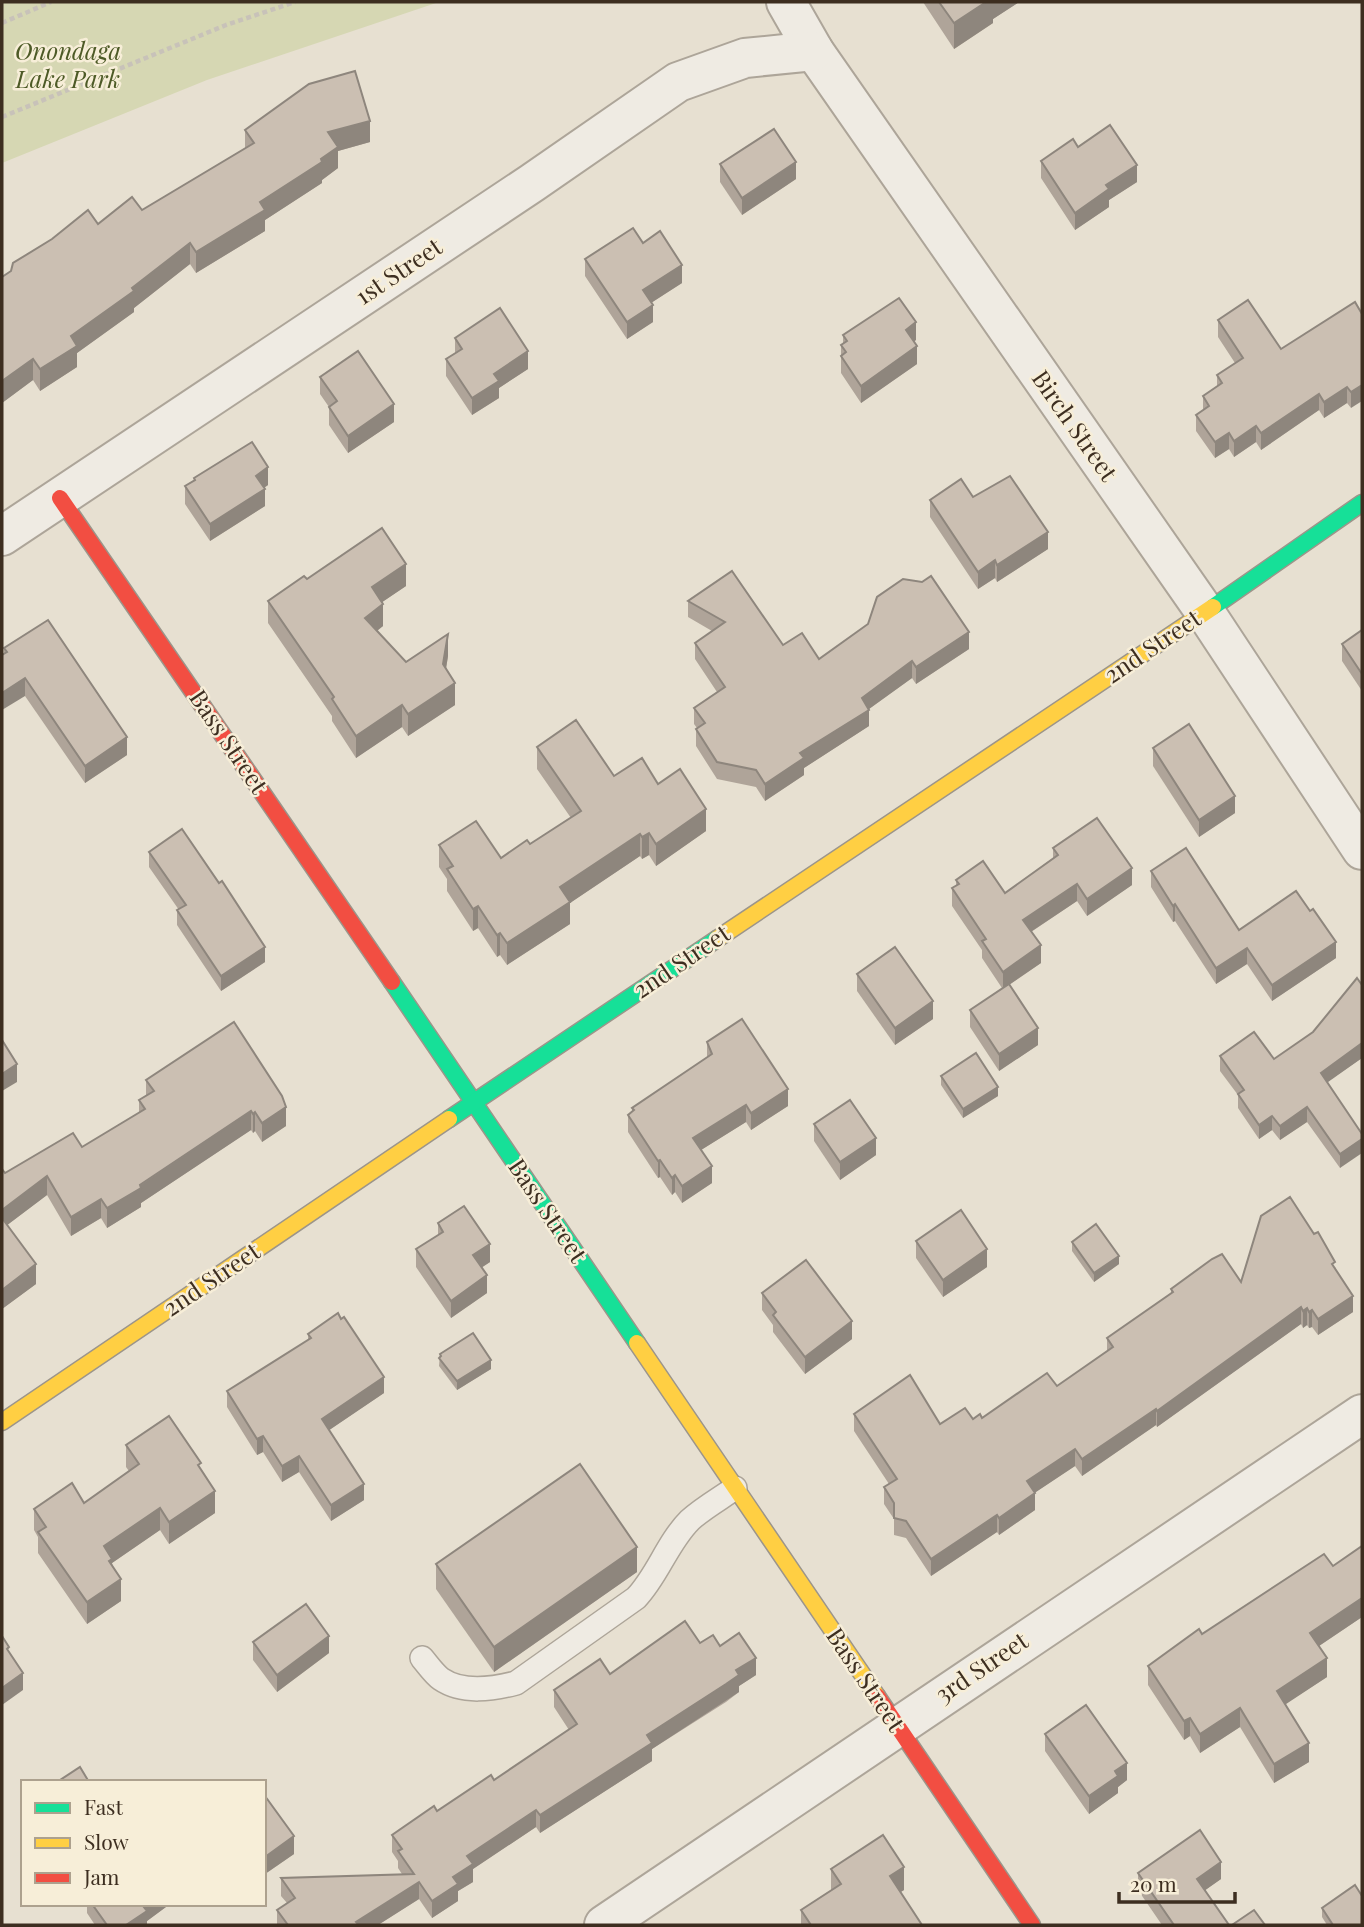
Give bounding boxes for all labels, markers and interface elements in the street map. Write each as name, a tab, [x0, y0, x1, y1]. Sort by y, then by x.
park label: Onondaga Lake Park	[15, 34, 121, 94]
street label: 1st Street	[348, 229, 448, 311]
street label: Birch Street	[1026, 363, 1126, 487]
street label: 2nd Street	[1097, 601, 1207, 689]
street label: Bass Street	[183, 683, 276, 799]
street label: 2nd Street	[626, 916, 736, 1004]
street label: Bass Street	[502, 1152, 595, 1268]
street label: 2nd Street	[156, 1234, 266, 1322]
street label: Bass Street	[820, 1621, 913, 1737]
street label: 3rd Street	[928, 1623, 1034, 1709]
legend	[21, 1780, 266, 1906]
text: Fast	[84, 1792, 123, 1820]
text: Slow	[84, 1827, 129, 1855]
scale bar	[1119, 1860, 1234, 1904]
text: Jam	[83, 1862, 120, 1890]
text: 20 m	[1130, 1869, 1177, 1897]

